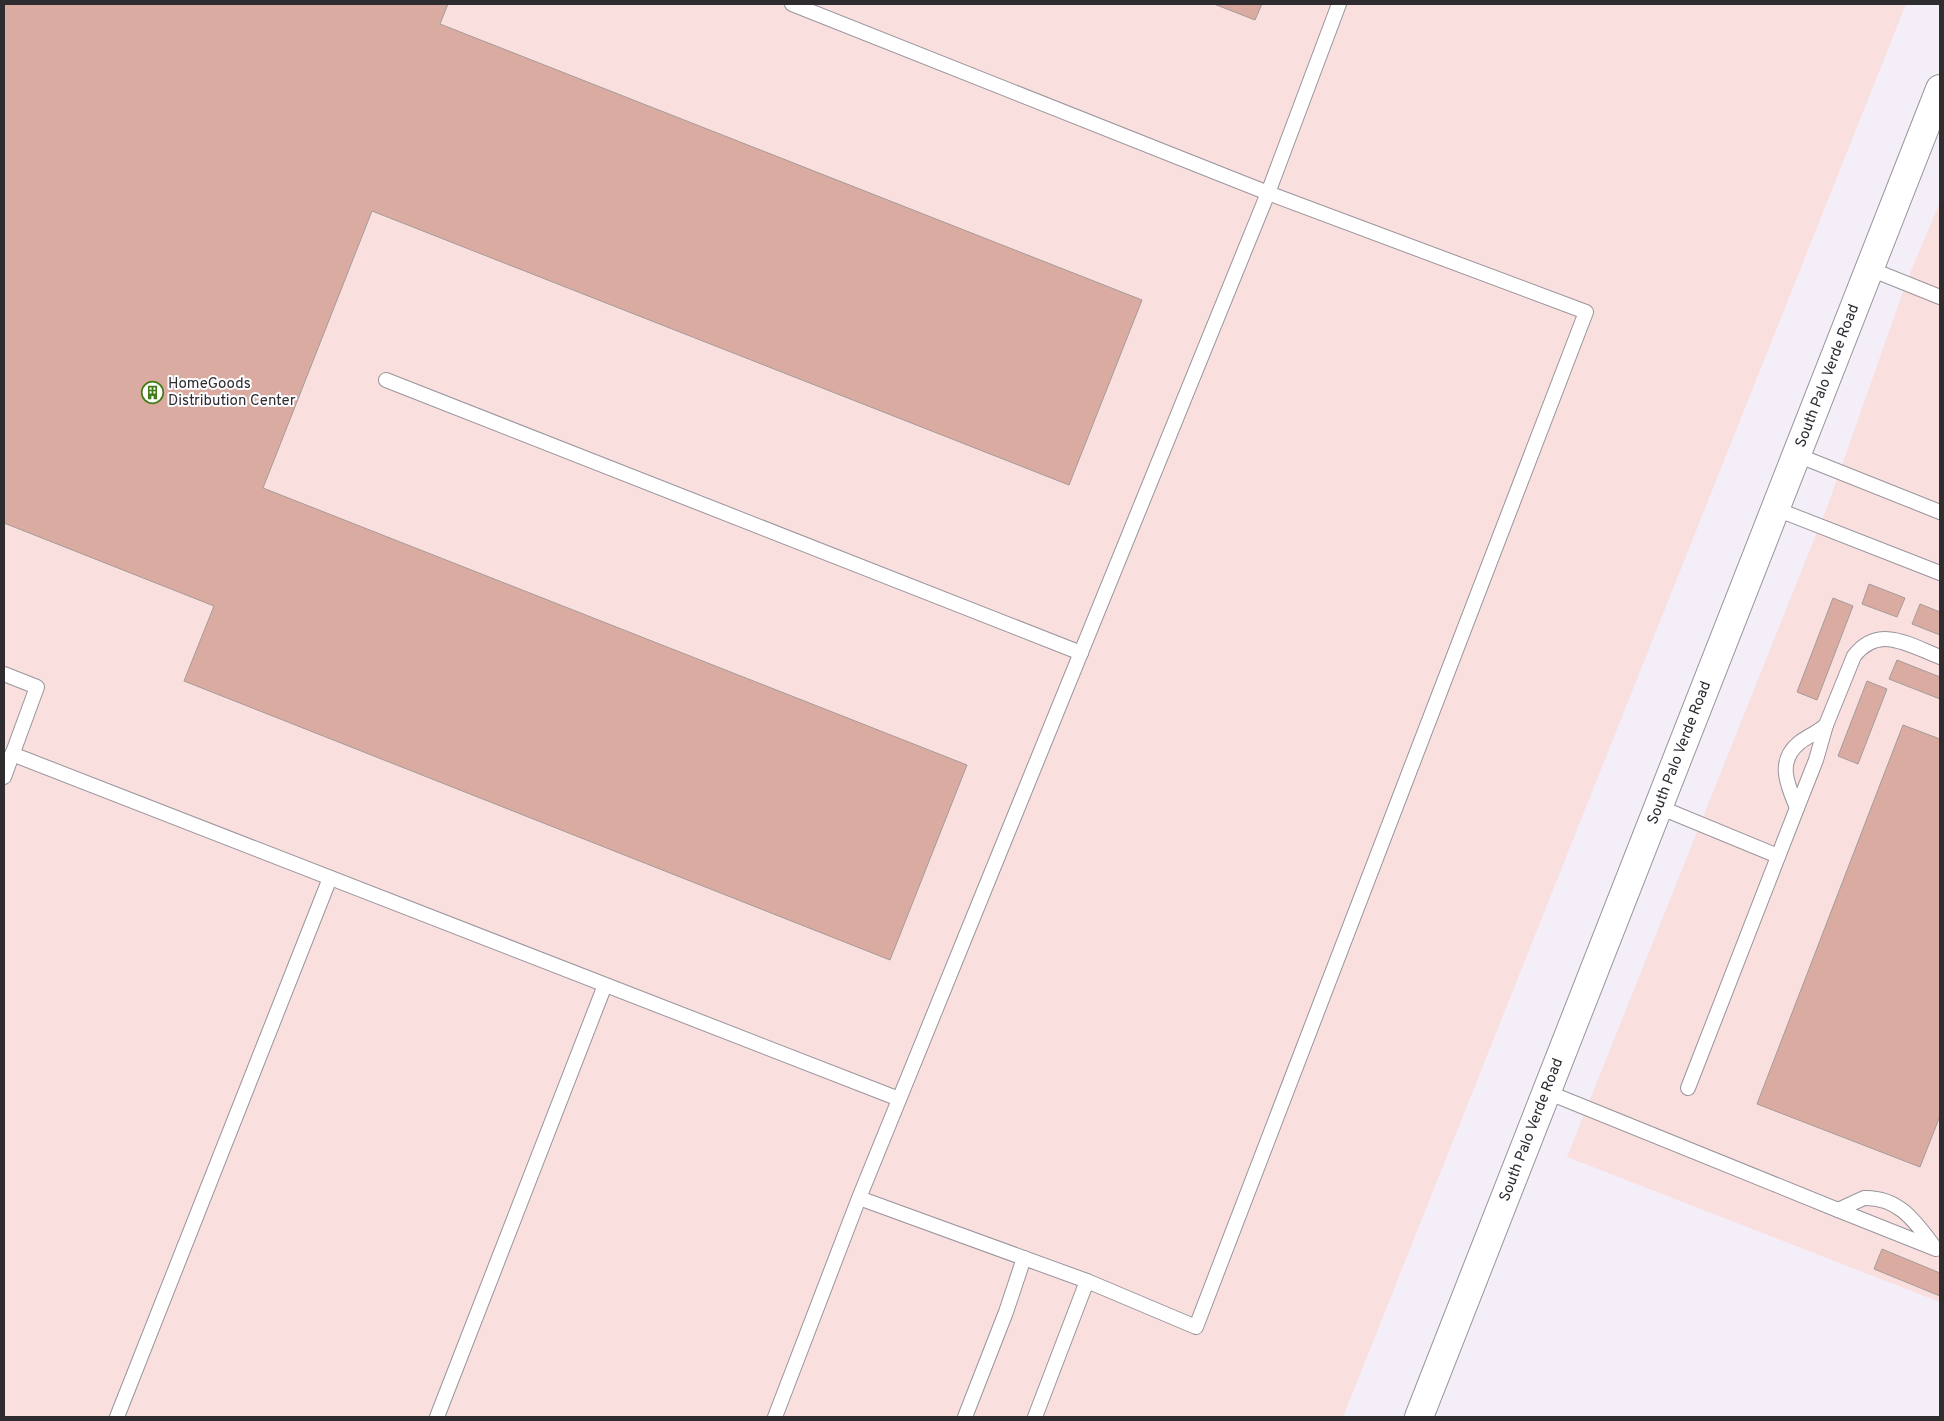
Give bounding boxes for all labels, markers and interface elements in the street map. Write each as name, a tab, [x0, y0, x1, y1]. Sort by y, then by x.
street label: South Palo Verde Road	[1792, 302, 1864, 450]
place label: HomeGoods Distribution Center	[168, 375, 296, 411]
building icon: HomeGoods Distribution Center	[140, 381, 164, 405]
street label: South Palo Verde Road	[1644, 679, 1716, 827]
street label: South Palo Verde Road	[1496, 1056, 1568, 1204]

